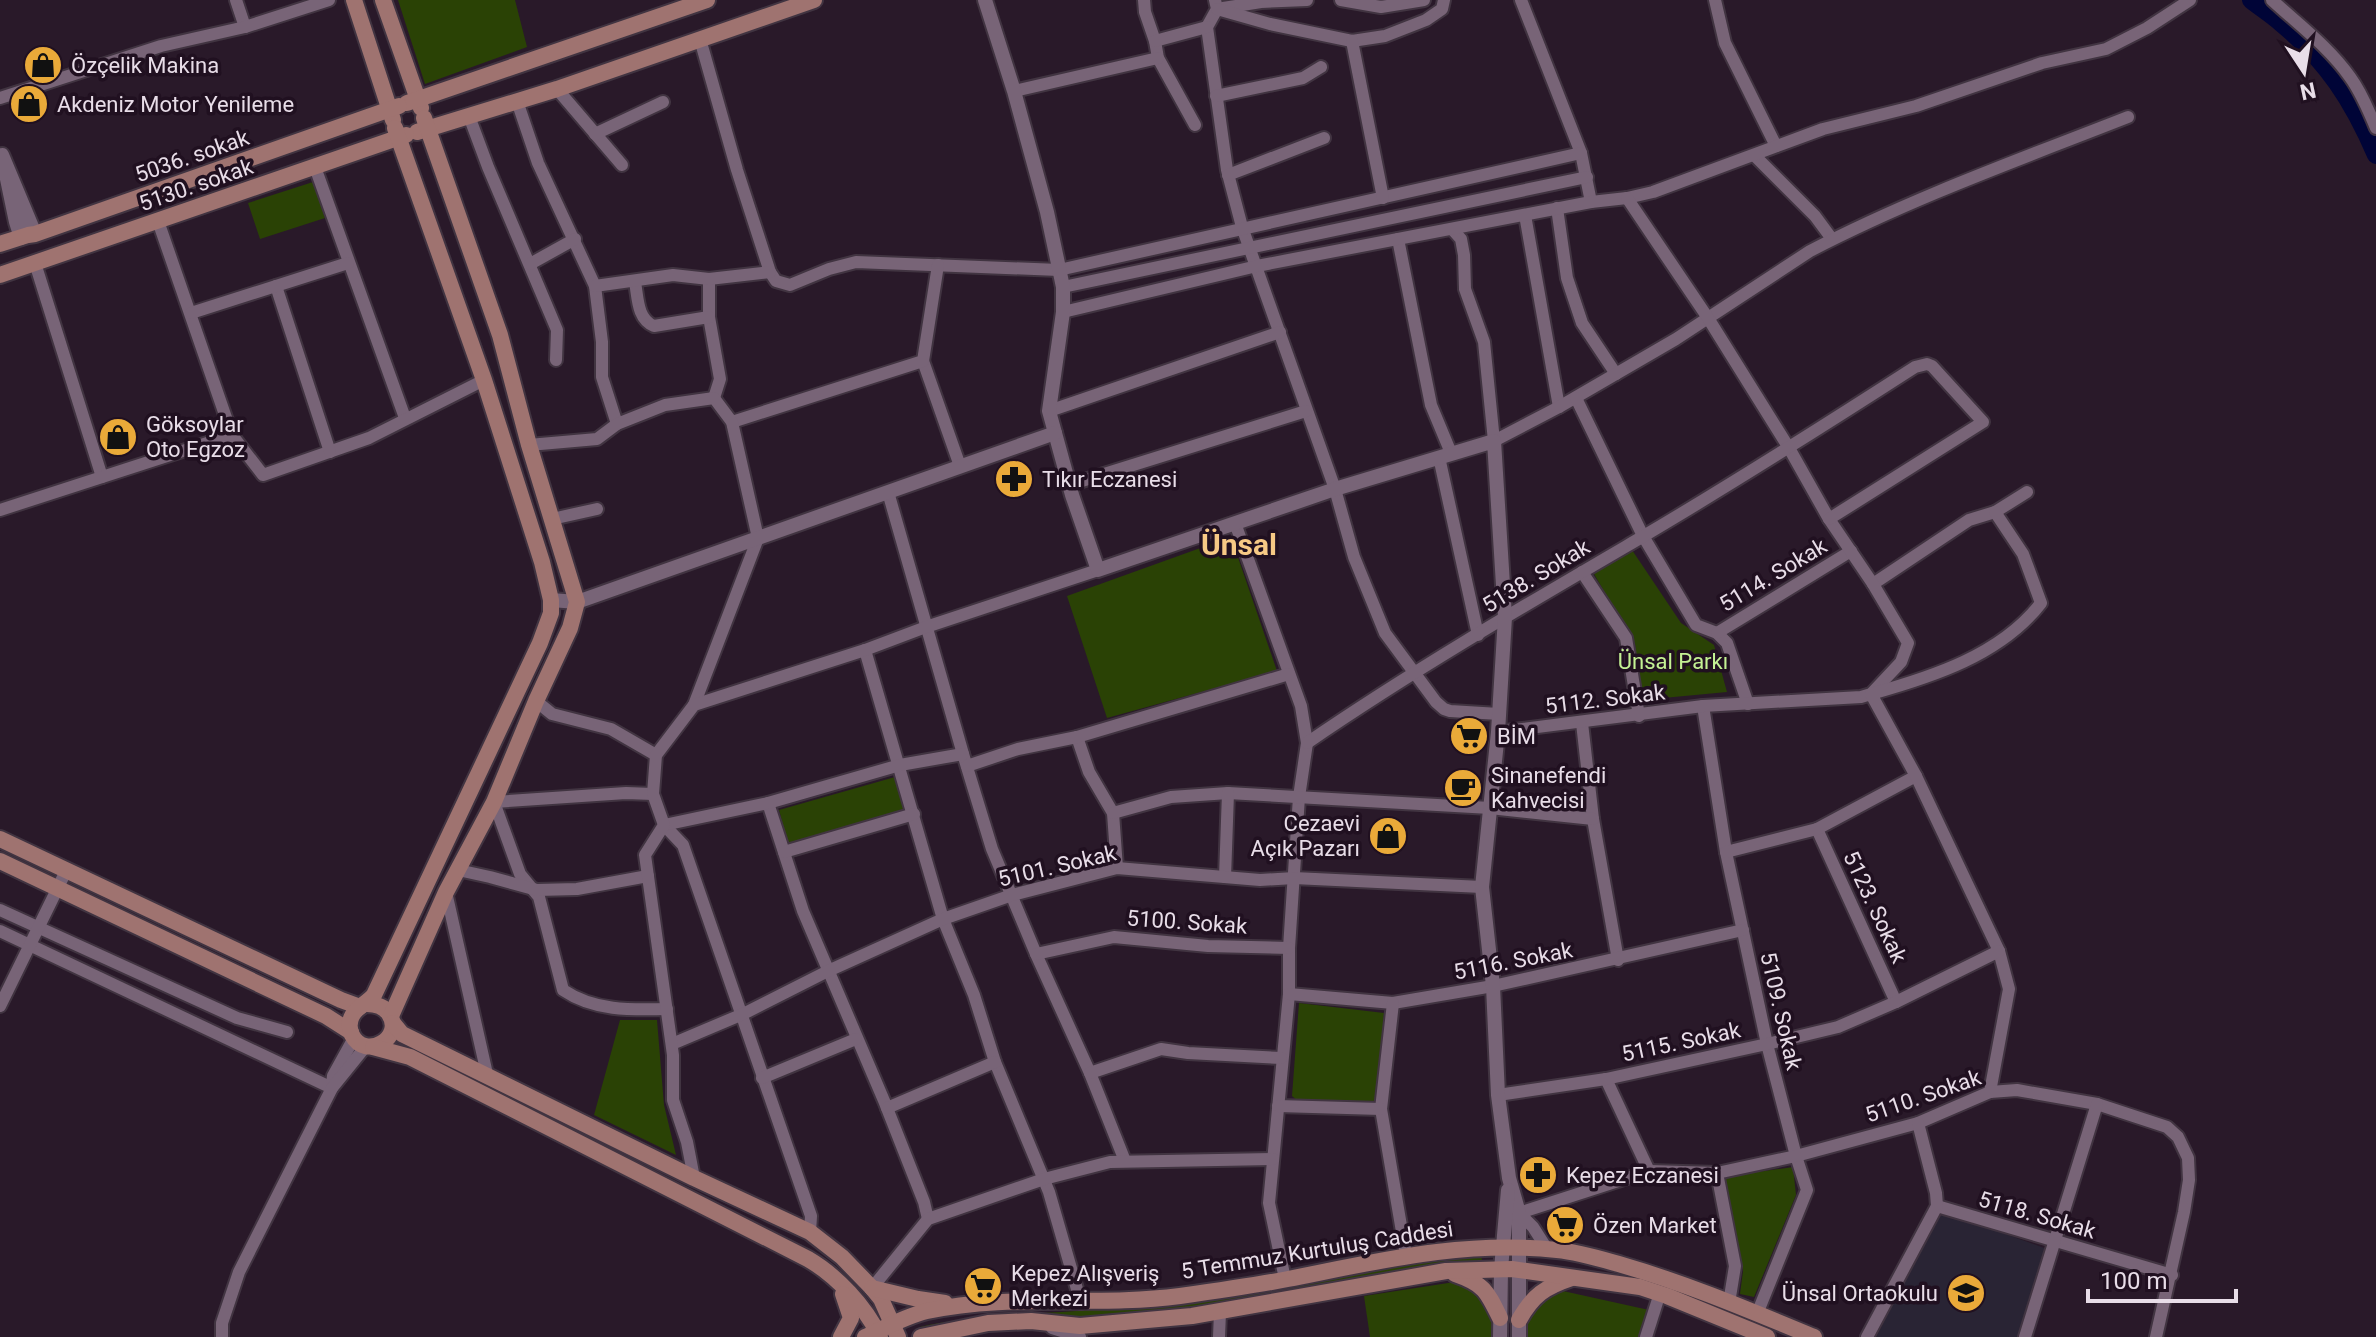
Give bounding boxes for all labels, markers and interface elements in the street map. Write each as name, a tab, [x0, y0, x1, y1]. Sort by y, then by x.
north arrow	[2264, 32, 2344, 112]
shop icon: Özçelik Makina	[22, 44, 64, 86]
place label: Özçelik Makina	[71, 53, 219, 78]
text: N	[2298, 77, 2318, 105]
shop icon: Akdeniz Motor Yenileme	[8, 83, 50, 125]
place label: Akdeniz Motor Yenileme	[57, 92, 294, 117]
street label: 5036. sokak	[132, 125, 253, 187]
street label: 5130. sokak	[136, 154, 257, 216]
place label: Göksoylar Oto Egzoz	[146, 412, 245, 462]
shop icon: Göksoylar Oto Egzoz	[97, 416, 139, 458]
pharmacy icon: Tıkır Eczanesi	[993, 458, 1035, 500]
place label: Tıkır Eczanesi	[1042, 467, 1177, 492]
district label: Ünsal	[1201, 527, 1277, 562]
street label: 5114. Sokak	[1715, 533, 1832, 617]
street label: 5138. Sokak	[1478, 534, 1595, 618]
park label: Ünsal Parkı	[1618, 649, 1728, 674]
street label: 5112. Sokak	[1544, 679, 1667, 719]
supermarket icon: BİM	[1448, 715, 1490, 757]
place label: BİM	[1497, 724, 1536, 749]
place label: Sinanefendi Kahvecisi	[1491, 763, 1606, 813]
cafe icon: Sinanefendi Kahvecisi	[1442, 767, 1484, 809]
place label: Cezaevi Açık Pazarı	[1251, 811, 1360, 861]
shop icon: Cezaevi Açık Pazarı	[1367, 815, 1409, 857]
street label: 5101. Sokak	[995, 840, 1119, 892]
street label: 5123. Sokak	[1838, 847, 1912, 968]
street label: 5100. Sokak	[1126, 905, 1249, 939]
street label: 5116. Sokak	[1451, 937, 1575, 985]
street label: 5109. Sokak	[1755, 949, 1807, 1073]
street label: 5115. Sokak	[1619, 1017, 1743, 1067]
street label: 5110. Sokak	[1862, 1064, 1985, 1127]
pharmacy icon: Kepez Eczanesi	[1517, 1154, 1559, 1196]
place label: Kepez Eczanesi	[1566, 1163, 1719, 1188]
street label: 5118. Sokak	[1976, 1186, 2099, 1244]
supermarket icon: Özen Market	[1544, 1204, 1586, 1246]
place label: Özen Market	[1593, 1213, 1717, 1238]
street label: 5 Temmuz Kurtuluş Caddesi	[1179, 1216, 1455, 1284]
scale bar	[2088, 1253, 2236, 1303]
place label: Kepez Alışveriş Merkezi	[1011, 1261, 1159, 1311]
supermarket icon: Kepez Alışveriş Merkezi	[962, 1265, 1004, 1307]
text: 100 m	[2100, 1267, 2167, 1295]
school or university icon: Ünsal Ortaokulu	[1945, 1272, 1987, 1314]
place label: Ünsal Ortaokulu	[1782, 1281, 1938, 1306]

